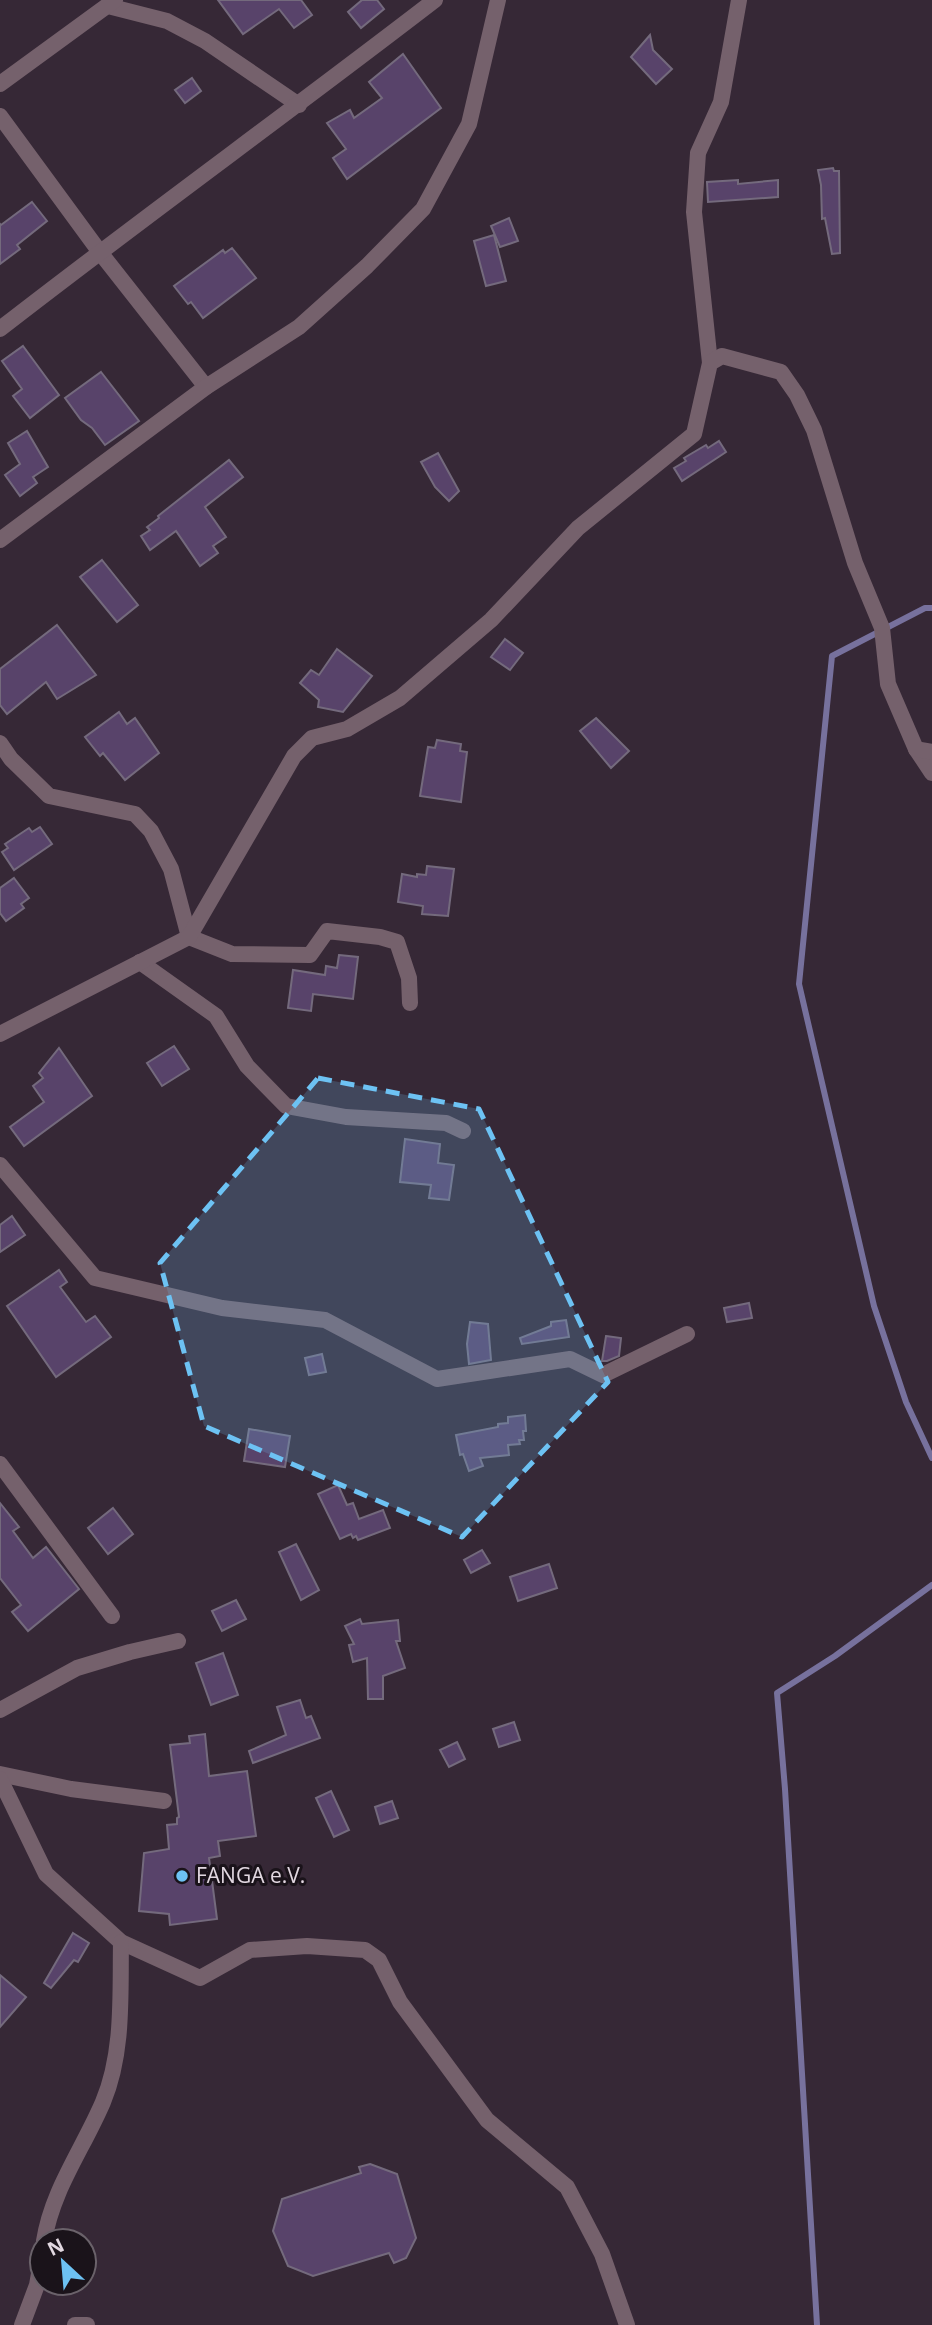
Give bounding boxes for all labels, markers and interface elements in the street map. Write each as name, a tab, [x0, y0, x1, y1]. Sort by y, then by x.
place label: FANGA e.V.	[196, 1861, 305, 1889]
marker: FANGA e.V.	[174, 1868, 190, 1884]
north arrow	[28, 2227, 98, 2297]
text: N	[43, 2232, 68, 2262]

